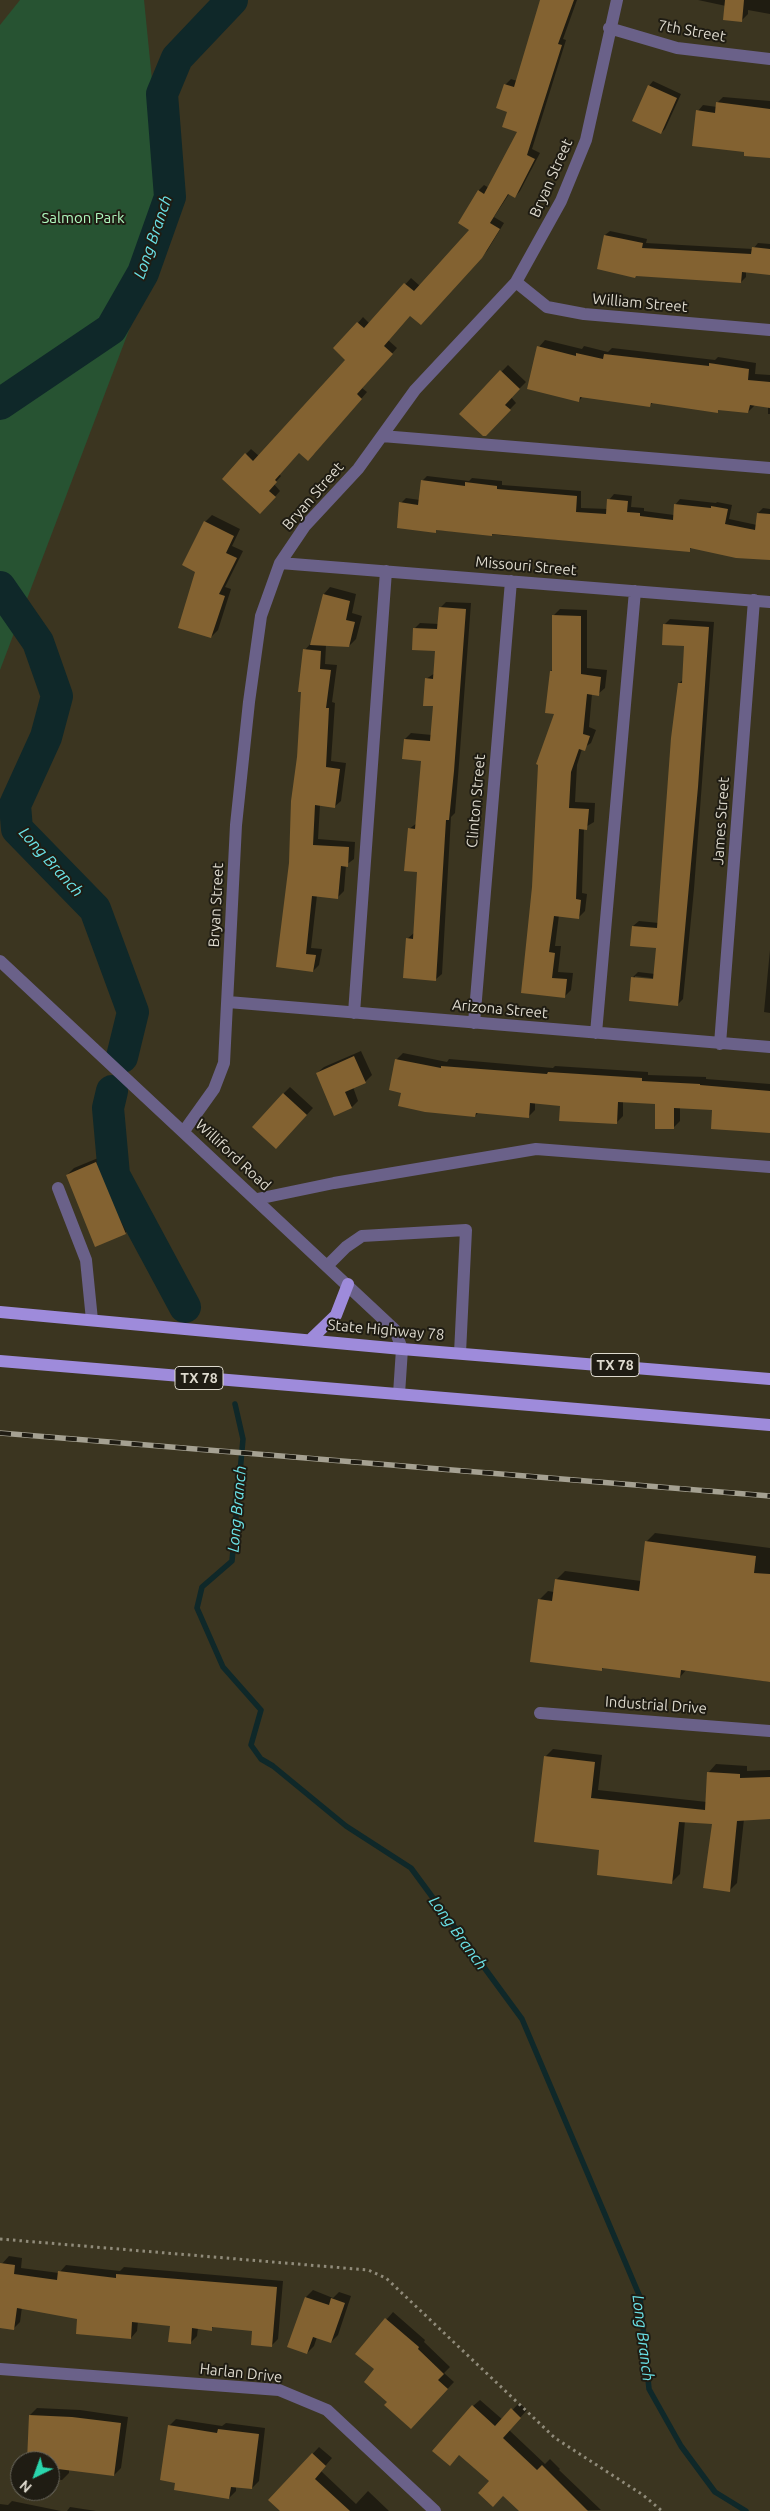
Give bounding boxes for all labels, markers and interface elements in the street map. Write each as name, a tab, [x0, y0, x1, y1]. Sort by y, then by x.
street label: 7th Street	[657, 16, 727, 46]
street label: Bryan Street	[526, 136, 576, 220]
water label: Long Branch	[130, 193, 176, 281]
park label: Salmon Park	[41, 209, 125, 227]
street label: William Street	[592, 290, 688, 316]
street label: Bryan Street	[279, 458, 347, 534]
street label: Missouri Street	[475, 553, 577, 579]
street label: Clinton Street	[463, 753, 489, 849]
street label: James Street	[709, 776, 733, 866]
water label: Long Branch	[15, 823, 87, 901]
street label: Bryan Street	[205, 862, 227, 948]
street label: Arizona Street	[451, 996, 549, 1022]
street label: Williford Road	[192, 1116, 274, 1194]
street label: State Highway 78	[327, 1316, 445, 1344]
road number: TX 78	[591, 1354, 639, 1376]
road number: TX 78	[175, 1366, 223, 1390]
water label: Long Branch	[224, 1465, 250, 1553]
street label: Industrial Drive	[604, 1692, 708, 1718]
water label: Long Branch	[425, 1892, 491, 1974]
water label: Long Branch	[628, 2294, 658, 2382]
street label: Harlan Drive	[199, 2360, 283, 2386]
north arrow	[10, 2451, 60, 2501]
text: N	[16, 2477, 35, 2496]

